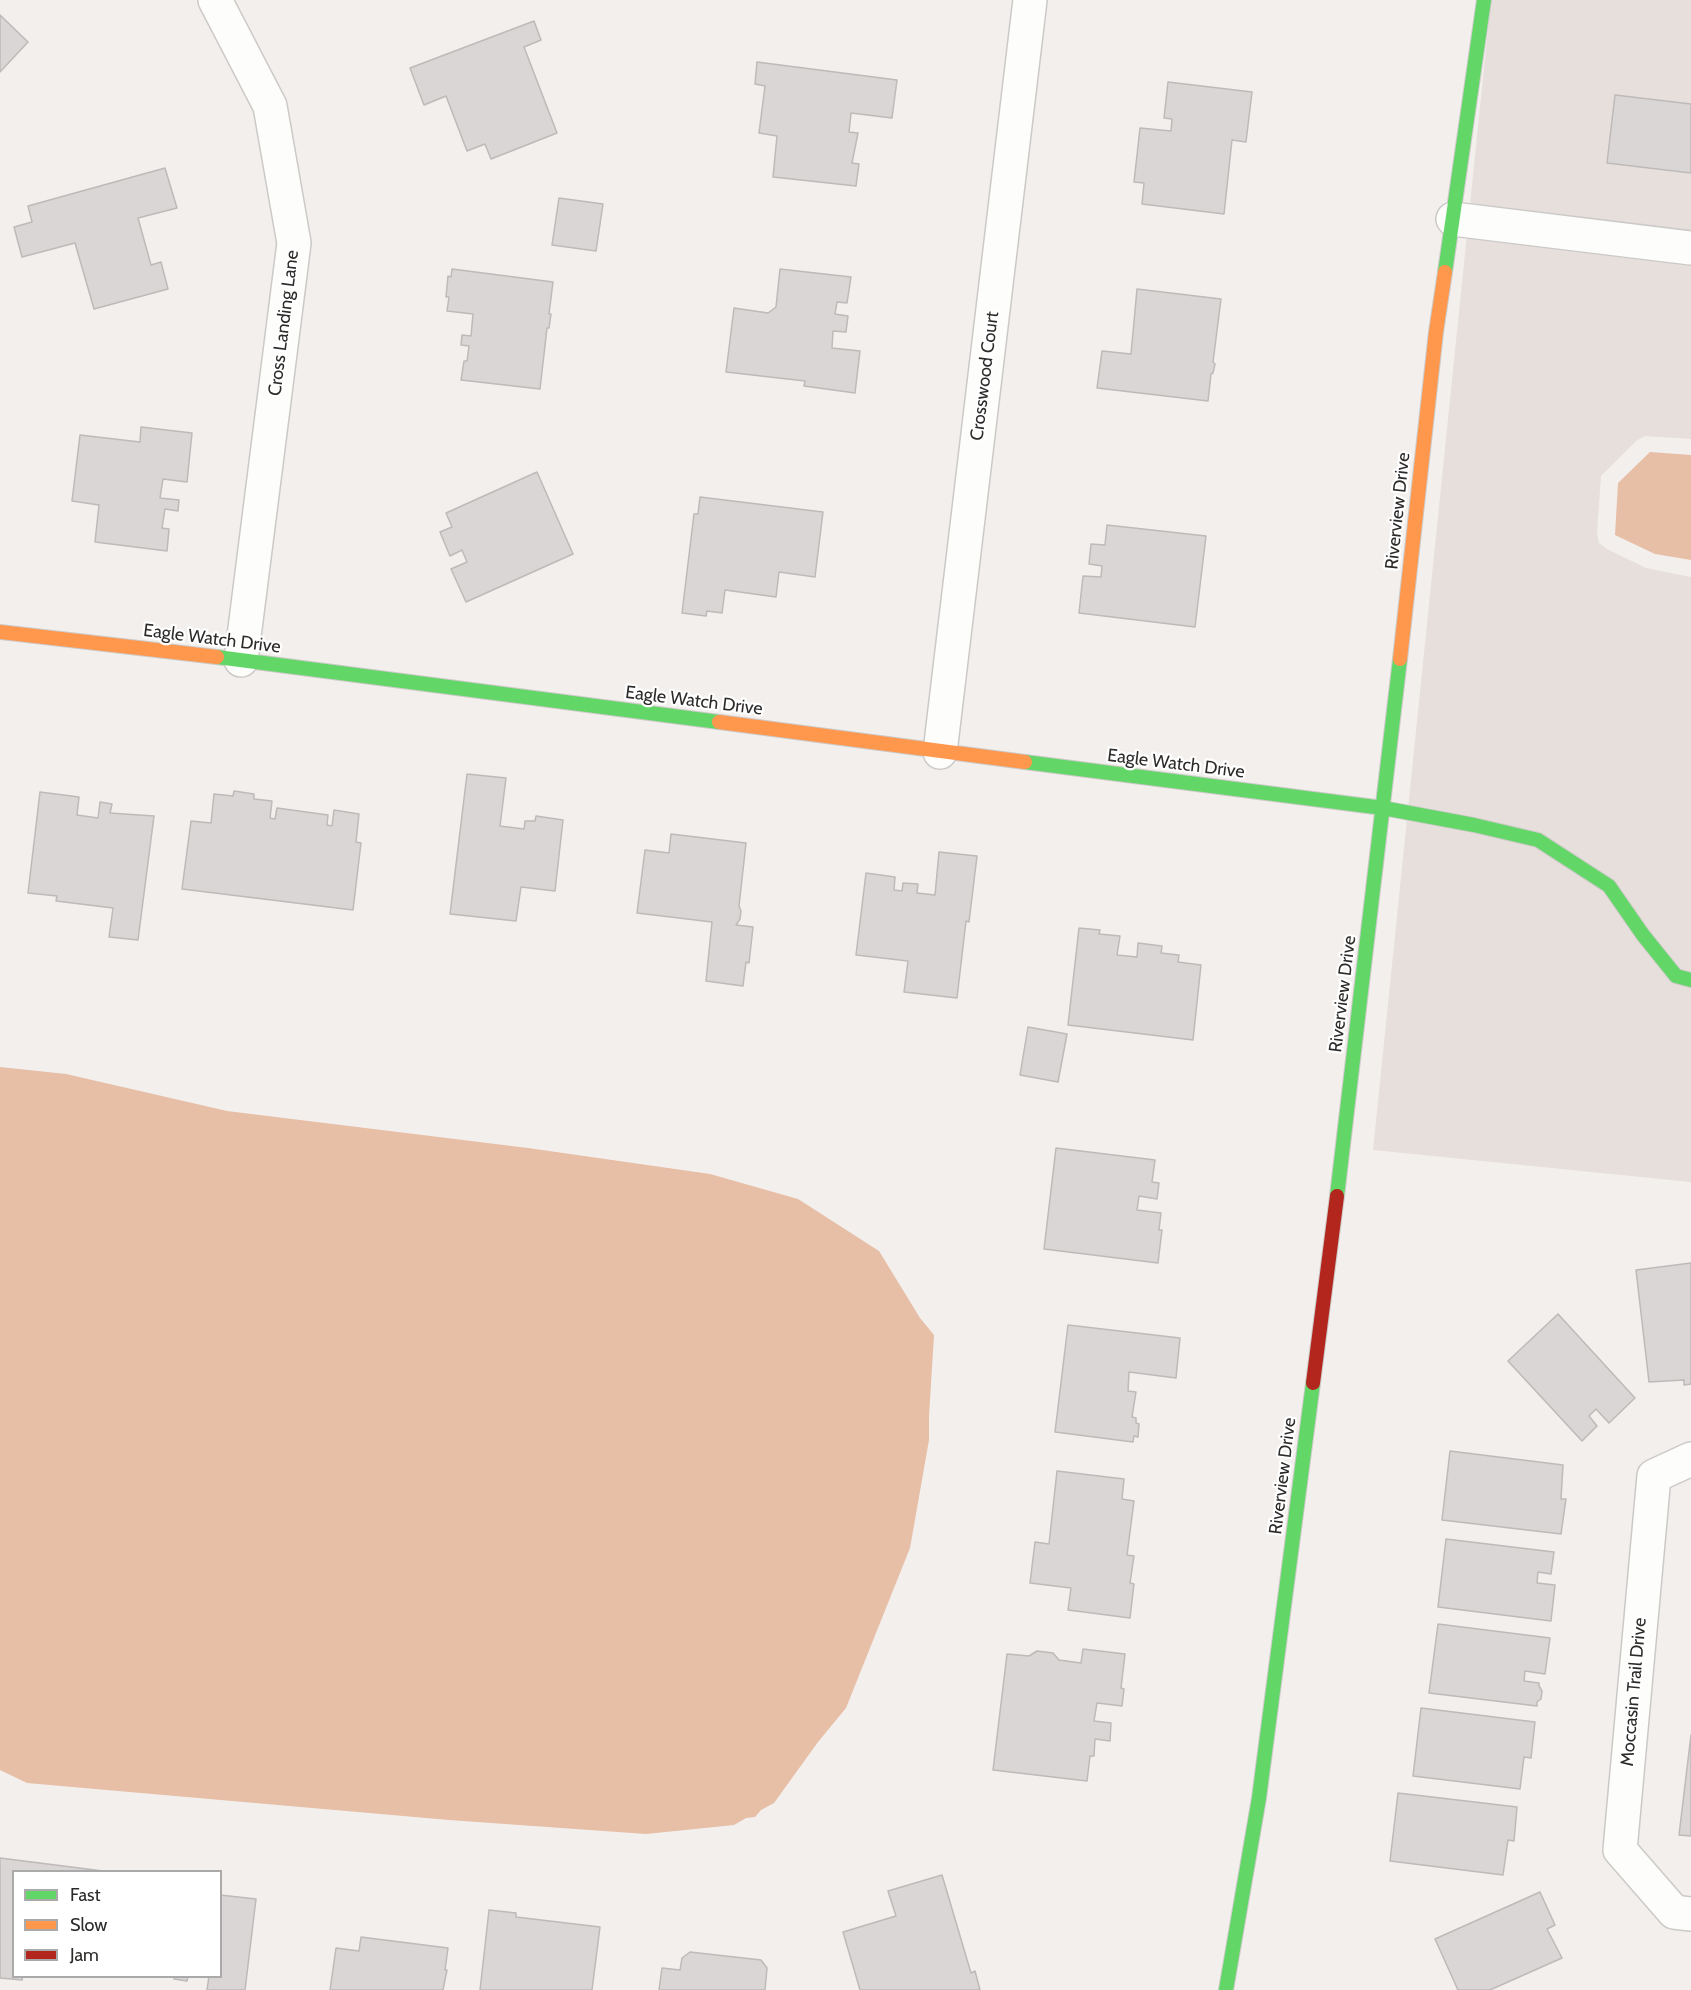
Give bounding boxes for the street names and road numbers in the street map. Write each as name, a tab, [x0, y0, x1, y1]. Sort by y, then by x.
street label: Cross Landing Lane	[264, 249, 304, 397]
street label: Crosswood Court	[966, 310, 1004, 442]
street label: Riverview Drive	[1381, 451, 1415, 571]
street label: Eagle Watch Drive	[142, 620, 282, 658]
street label: Eagle Watch Drive	[624, 682, 764, 720]
street label: Eagle Watch Drive	[1106, 745, 1246, 783]
street label: Riverview Drive	[1325, 934, 1361, 1054]
street label: Riverview Drive	[1265, 1416, 1301, 1536]
street label: Moccasin Trail Drive	[1617, 1617, 1651, 1767]

